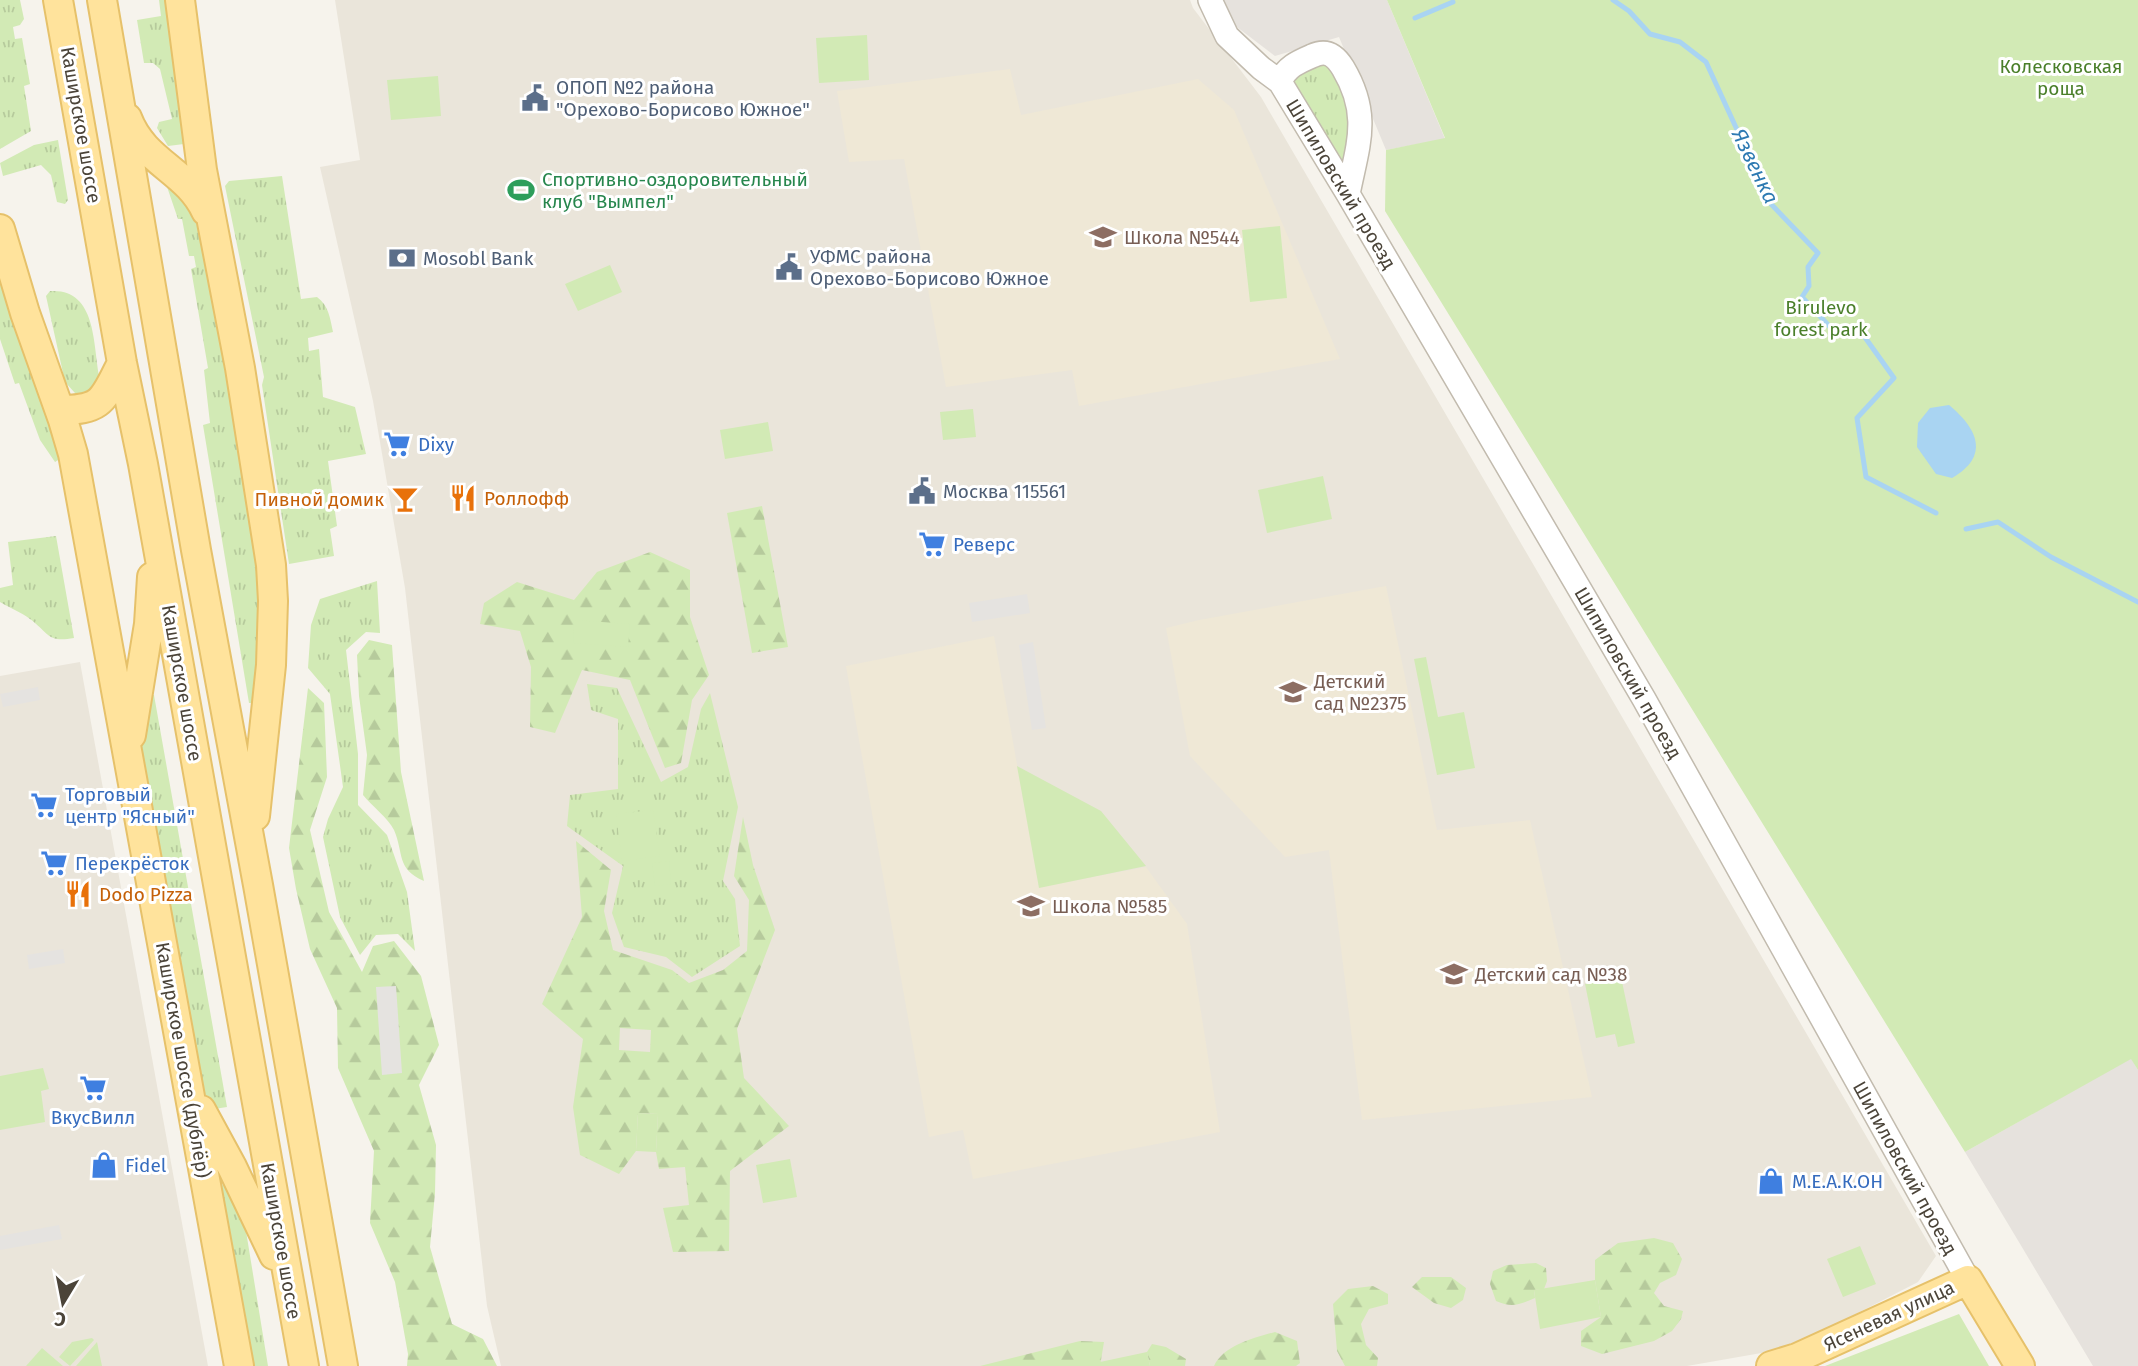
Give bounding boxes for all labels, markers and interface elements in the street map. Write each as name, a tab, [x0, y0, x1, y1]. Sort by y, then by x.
street label: Каширское шоссе	[56, 45, 106, 205]
park label: Колесковская роща	[1999, 55, 2123, 100]
place label: ОПОП №2 района "Орехово-Борисово Южное"	[556, 76, 810, 121]
public building icon: ОПОП №2 района "Орехово-Борисово Южное"	[520, 83, 550, 113]
street label: Шипиловский проезд	[1281, 95, 1401, 273]
water label: Язвенка	[1725, 123, 1784, 208]
place label: Спортивно-оздоровительный клуб "Вымпел"	[542, 168, 808, 213]
sports icon: Спортивно-оздоровительный клуб "Вымпел"	[506, 175, 536, 205]
school or university icon: Школа №544	[1088, 222, 1118, 252]
place label: Школа №544	[1124, 226, 1240, 249]
bank icon: Mosobl Bank	[387, 243, 417, 273]
place label: УФМС района Орехово-Борисово Южное	[810, 245, 1049, 290]
place label: Mosobl Bank	[423, 247, 534, 270]
public building icon: УФМС района Орехово-Борисово Южное	[774, 252, 804, 282]
park label: Birulevo forest park	[1774, 296, 1868, 341]
supermarket icon: Dixy	[382, 429, 412, 459]
place label: Dixy	[418, 433, 455, 456]
public building icon: Москва 115561	[907, 476, 937, 506]
place label: Москва 115561	[943, 480, 1066, 503]
restaurant icon: Роллофф	[448, 483, 478, 513]
bar icon: Пивной домик	[390, 484, 420, 514]
place label: Роллофф	[484, 487, 569, 510]
place label: Пивной домик	[255, 488, 384, 511]
supermarket icon: Реверс	[917, 529, 947, 559]
place label: Реверс	[953, 533, 1015, 556]
street label: Шипиловский проезд	[1569, 583, 1687, 763]
street label: Каширское шоссе	[157, 603, 207, 763]
place label: Детский сад №2375	[1313, 670, 1407, 715]
school or university icon: Детский сад №2375	[1278, 677, 1308, 707]
place label: Торговый центр "Ясный"	[65, 783, 195, 828]
supermarket icon: Торговый центр "Ясный"	[29, 790, 59, 820]
supermarket icon: Перекрёсток	[39, 848, 69, 878]
place label: Перекрёсток	[75, 852, 190, 875]
restaurant icon: Dodo Pizza	[63, 879, 93, 909]
place label: Dodo Pizza	[99, 883, 193, 906]
school or university icon: Школа №585	[1016, 891, 1046, 921]
place label: Школа №585	[1052, 895, 1167, 918]
street label: Каширское шоссе (дублёр)	[151, 940, 215, 1180]
school or university icon: Детский сад №38	[1439, 959, 1469, 989]
place label: Детский сад №38	[1474, 963, 1628, 986]
supermarket icon: ВкусВилл	[78, 1073, 108, 1103]
street label: Шипиловский проезд	[1848, 1077, 1962, 1259]
place label: ВкусВилл	[51, 1106, 135, 1129]
shop icon: Fidel	[89, 1150, 119, 1180]
place label: Fidel	[125, 1154, 167, 1177]
street label: Каширское шоссе	[256, 1161, 306, 1321]
shop icon: М.Е.А.К.ОН	[1756, 1166, 1786, 1196]
place label: М.Е.А.К.ОН	[1792, 1170, 1883, 1193]
north arrow	[28, 1268, 98, 1338]
street label: Ясеневая улица	[1820, 1276, 1958, 1356]
text: С	[53, 1307, 68, 1332]

